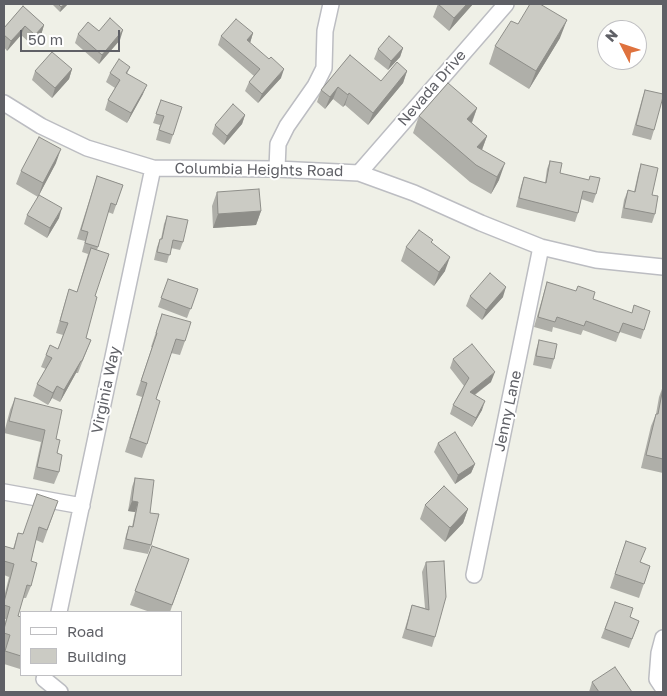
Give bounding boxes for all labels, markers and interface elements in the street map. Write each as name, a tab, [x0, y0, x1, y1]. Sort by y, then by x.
scale bar	[22, 20, 122, 52]
north arrow	[597, 20, 647, 70]
text: N	[601, 26, 621, 45]
text: 50 m	[28, 30, 63, 48]
street label: Nevada Drive	[394, 46, 470, 130]
street label: Columbia Heights Road	[175, 160, 343, 180]
street label: Virginia Way	[88, 345, 124, 435]
street label: Jenny Lane	[491, 369, 525, 453]
legend	[20, 611, 182, 676]
text: Road	[67, 622, 104, 640]
text: Building	[67, 647, 127, 665]

